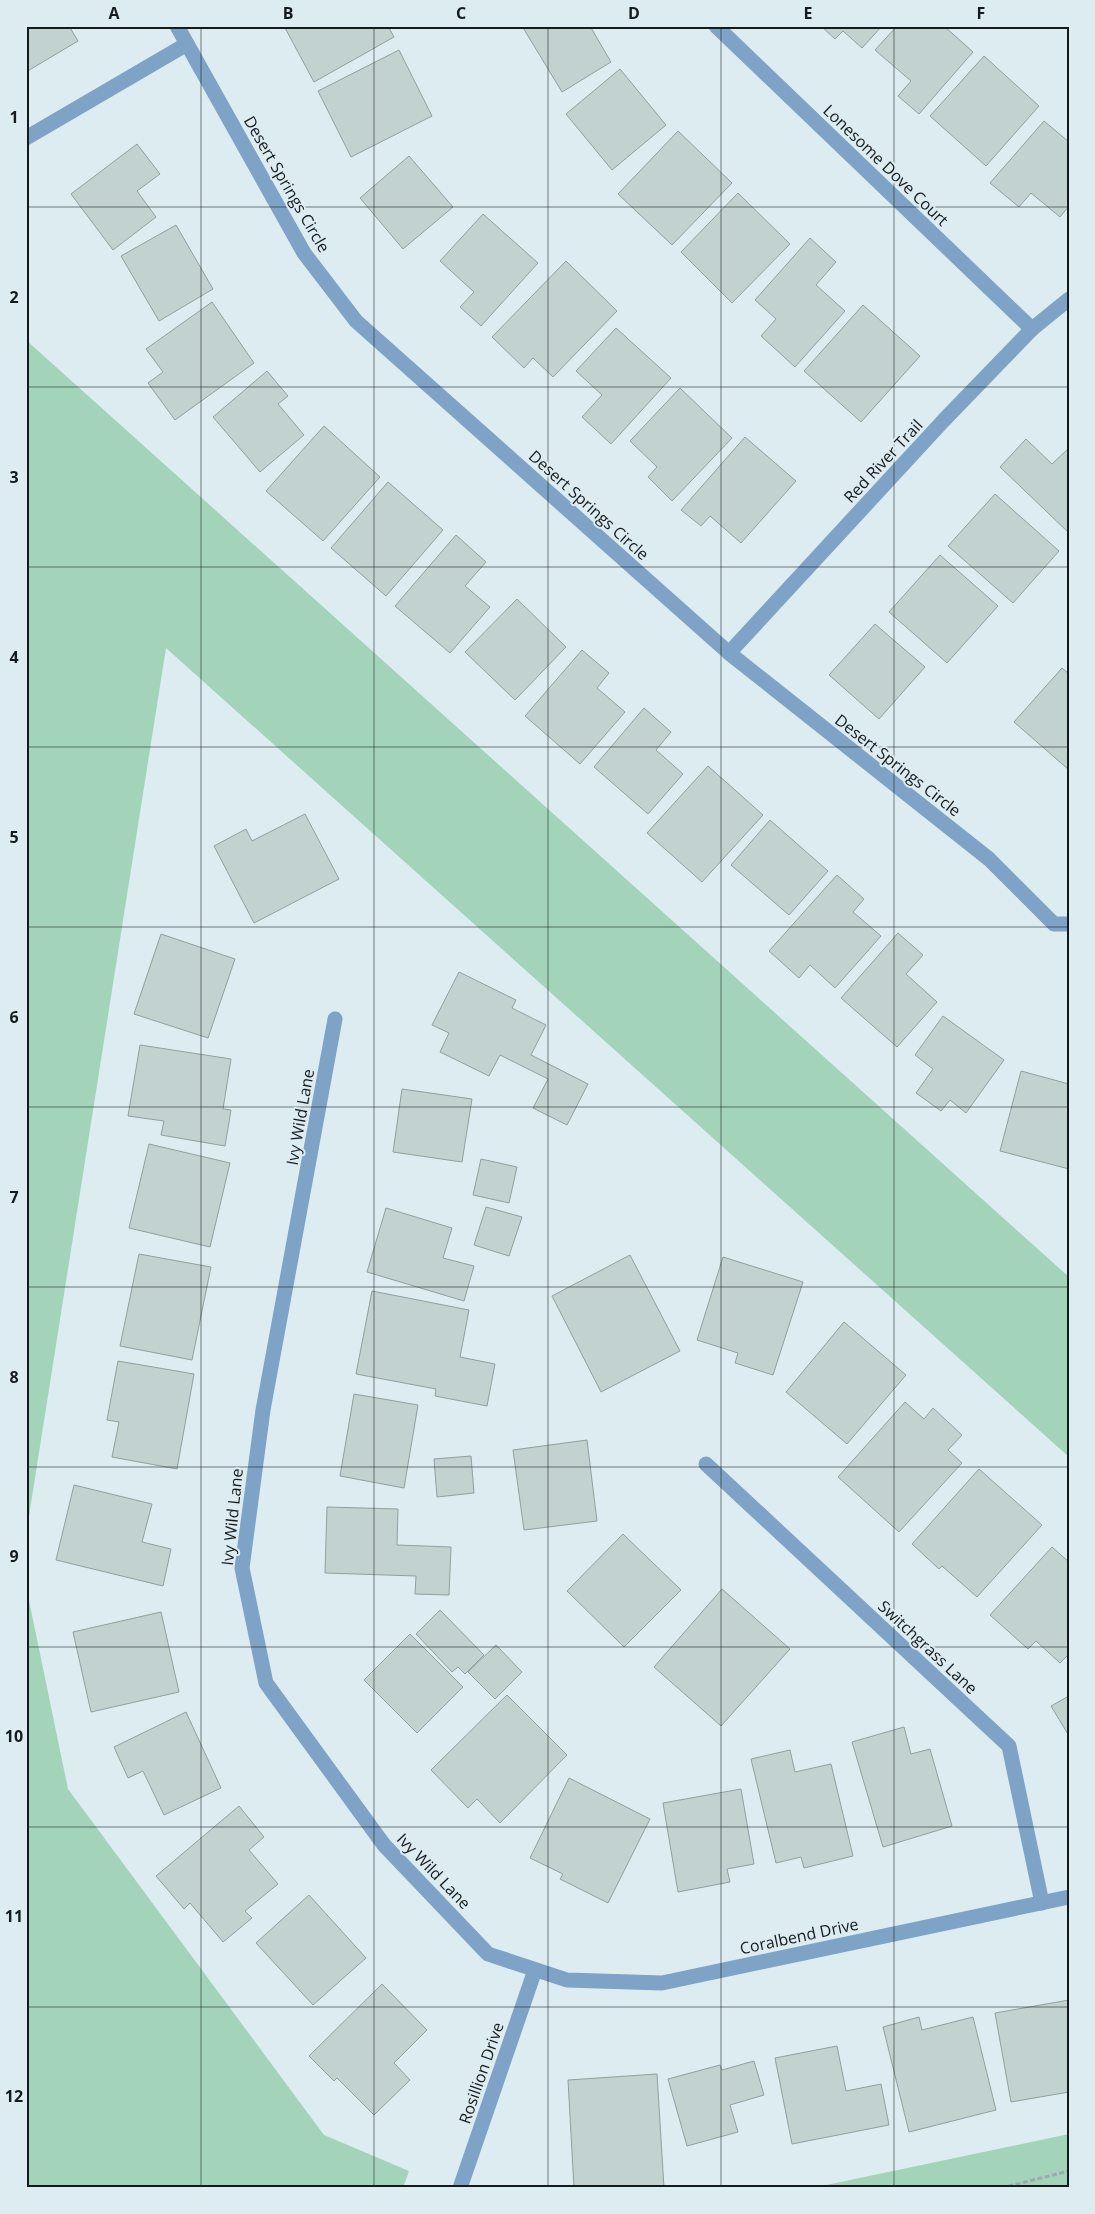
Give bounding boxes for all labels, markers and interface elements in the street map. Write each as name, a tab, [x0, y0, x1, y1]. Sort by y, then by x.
text: A	[108, 2, 120, 24]
text: B	[283, 2, 293, 24]
text: C	[456, 2, 466, 24]
text: D	[628, 2, 640, 24]
text: E	[804, 2, 813, 24]
text: F	[977, 2, 985, 24]
street label: Lonesome Dove Court	[819, 99, 954, 231]
text: 1	[9, 106, 19, 128]
street label: Desert Springs Circle	[239, 112, 335, 256]
text: 2	[9, 286, 19, 308]
street label: Red River Trail	[839, 414, 927, 508]
street label: Desert Springs Circle	[524, 445, 654, 565]
text: 3	[9, 466, 19, 488]
text: 4	[9, 646, 19, 668]
street label: Desert Springs Circle	[830, 709, 966, 821]
text: 5	[9, 826, 19, 848]
text: 6	[9, 1006, 19, 1028]
street label: Ivy Wild Lane	[281, 1067, 319, 1167]
text: 7	[9, 1186, 19, 1208]
text: 8	[9, 1366, 19, 1388]
street label: Ivy Wild Lane	[216, 1467, 248, 1567]
text: 9	[9, 1545, 19, 1567]
street label: Switchgrass Lane	[874, 1595, 982, 1699]
text: 10	[5, 1725, 23, 1747]
street label: Ivy Wild Lane	[392, 1828, 476, 1914]
text: 11	[5, 1905, 23, 1927]
street label: Coralbend Drive	[738, 1913, 860, 1959]
street label: Rosillion Drive	[453, 2019, 509, 2127]
text: 12	[5, 2085, 23, 2107]

